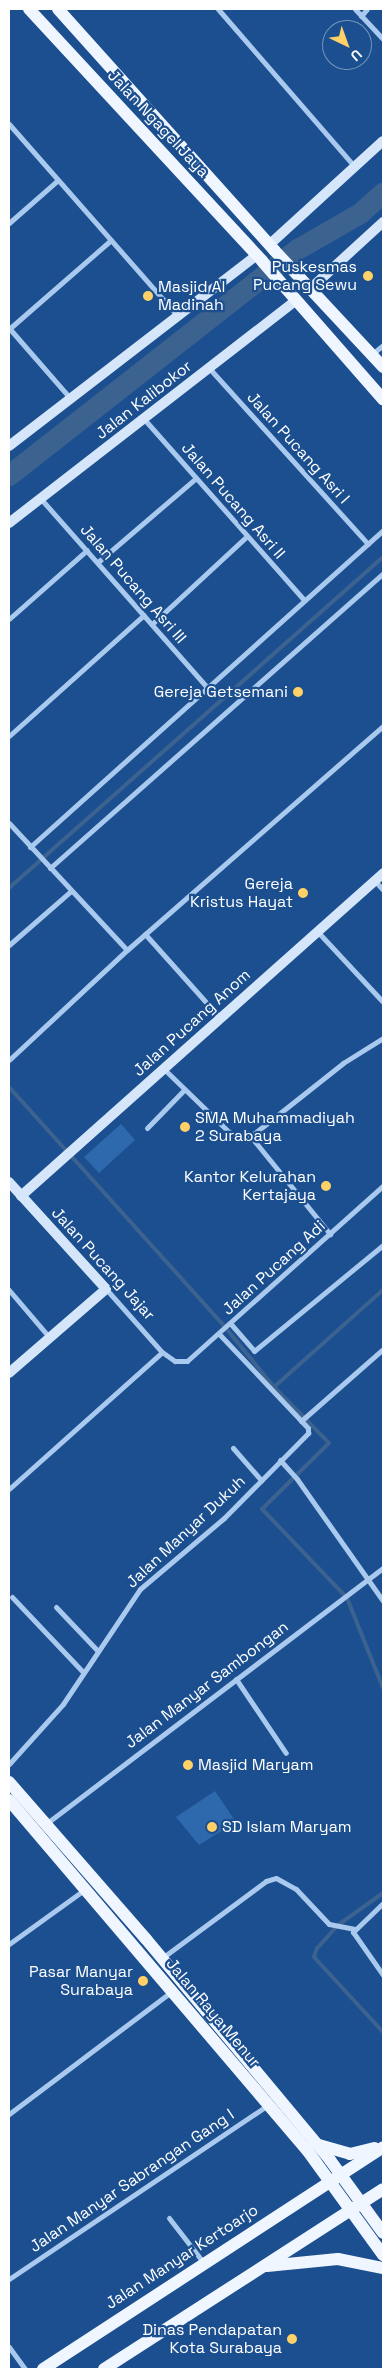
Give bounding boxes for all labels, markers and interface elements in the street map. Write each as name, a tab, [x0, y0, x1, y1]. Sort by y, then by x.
north arrow	[322, 20, 372, 70]
text: U	[347, 46, 366, 65]
street label: Jalan Ngagel Jaya	[103, 66, 213, 182]
place label: Puskesmas Pucang Sewu	[253, 257, 357, 295]
marker: Puskesmas Pucang Sewu	[361, 269, 375, 283]
place label: Masjid Al Madinah	[158, 277, 226, 315]
marker: Masjid Al Madinah	[142, 290, 154, 302]
street label: Jalan Kalibokor	[92, 357, 196, 443]
street label: Jalan Pucang Asri I	[243, 388, 353, 508]
street label: Jalan Pucang Asri II	[177, 439, 289, 563]
street label: Jalan Pucang Asri III	[76, 520, 190, 648]
place label: Gereja Getsemani	[154, 682, 288, 702]
marker: Gereja Getsemani	[292, 686, 304, 698]
place label: Gereja Kristus Hayat	[190, 874, 293, 912]
marker: Gereja Kristus Hayat	[297, 887, 309, 899]
street label: Jalan Pucang Anom	[129, 965, 255, 1081]
place label: SMA Muhammadiyah 2 Surabaya	[195, 1108, 355, 1146]
marker: SMA Muhammadiyah 2 Surabaya	[179, 1121, 191, 1133]
place label: Kantor Kelurahan Kertajaya	[184, 1167, 316, 1205]
marker: Kantor Kelurahan Kertajaya	[320, 1180, 332, 1192]
street label: Jalan Pucang Jajar	[47, 1204, 159, 1324]
street label: Jalan Pucang Adi	[219, 1217, 329, 1319]
street label: Jalan Manyar Dukuh	[122, 1472, 250, 1592]
street label: Jalan Manyar Sambongan	[122, 1617, 292, 1753]
place label: Masjid Maryam	[198, 1755, 314, 1775]
marker: Masjid Maryam	[182, 1759, 194, 1771]
place label: SD Islam Maryam	[222, 1817, 352, 1837]
marker: SD Islam Maryam	[206, 1821, 218, 1833]
street label: Jalan Raya Menur	[162, 1955, 264, 2071]
place label: Pasar Manyar Surabaya	[29, 1962, 133, 2000]
marker: Pasar Manyar Surabaya	[137, 1975, 149, 1987]
street label: Jalan Manyar Sabrangan Gang I	[26, 2105, 238, 2257]
street label: Jalan Manyar Kertoarjo	[102, 2200, 262, 2314]
place label: Dinas Pendapatan Kota Surabaya	[143, 2320, 282, 2358]
marker: Dinas Pendapatan Kota Surabaya	[286, 2333, 298, 2345]

